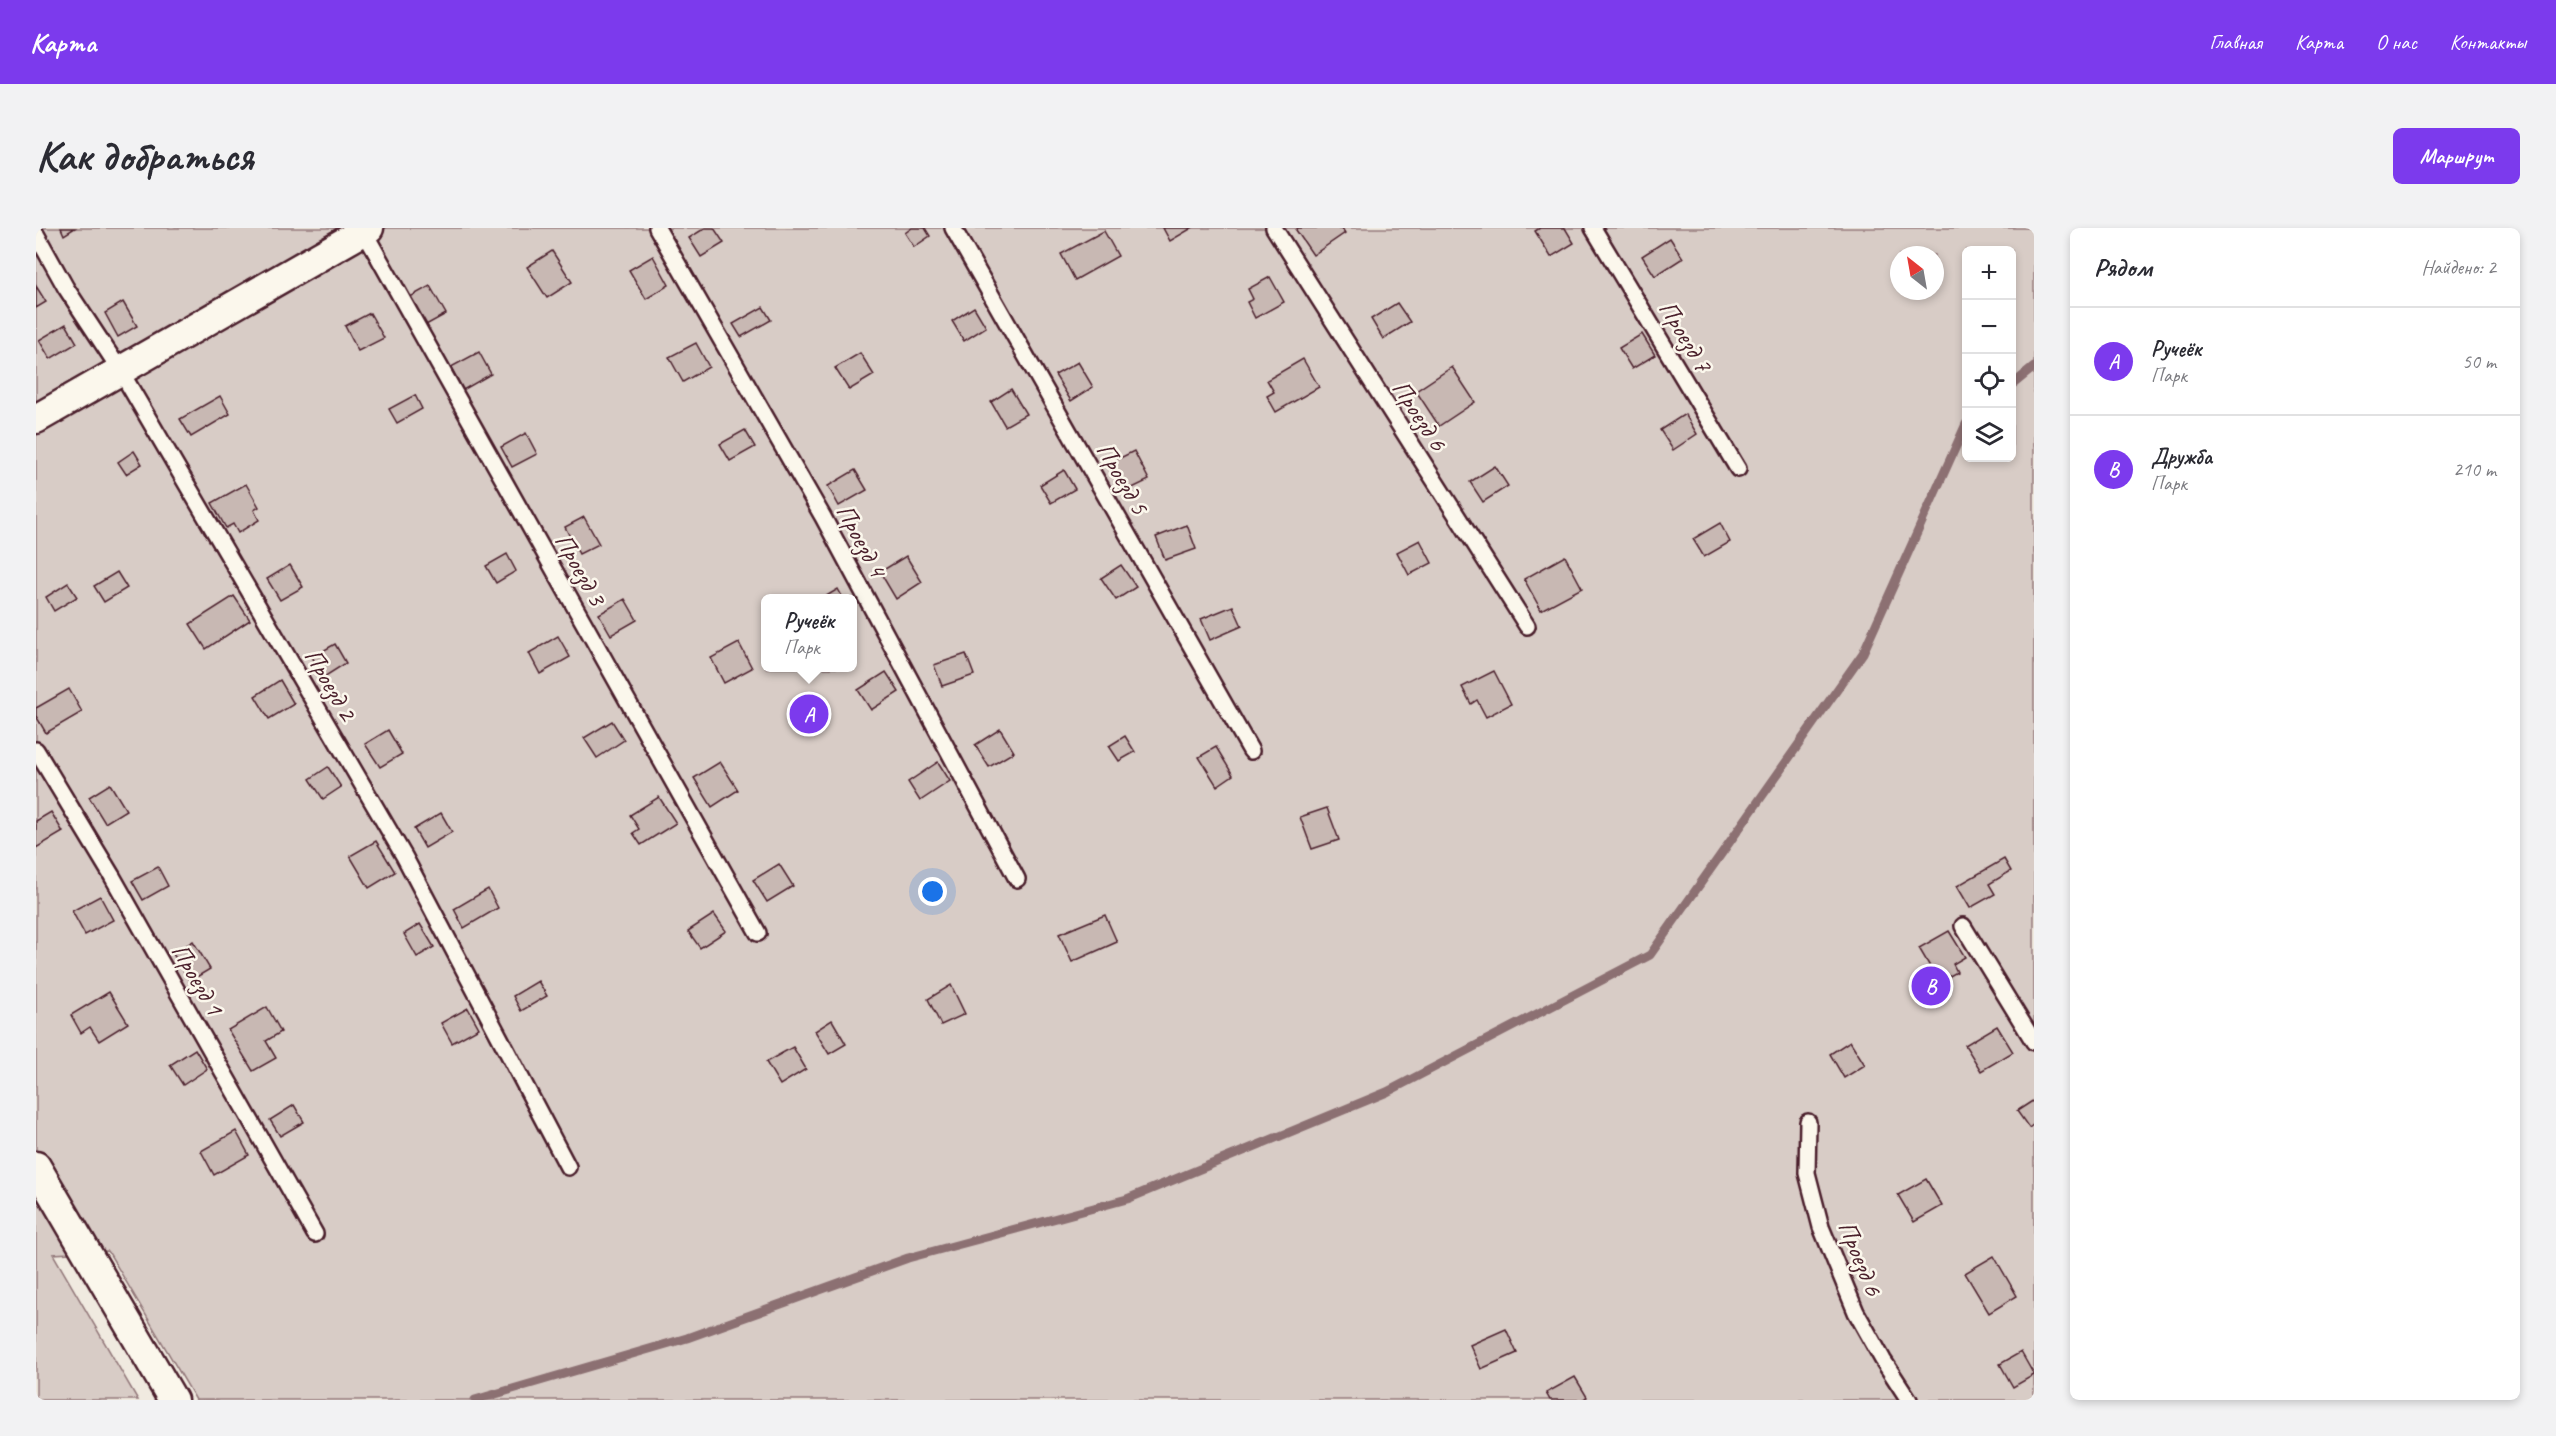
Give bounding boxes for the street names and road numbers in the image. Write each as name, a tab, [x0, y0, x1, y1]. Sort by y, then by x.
street label: Проезд 7	[1651, 294, 1720, 379]
street label: Проезд 6	[1385, 374, 1455, 458]
street label: Проезд 5	[1089, 436, 1157, 521]
street label: Проезд 4	[829, 498, 895, 584]
street label: Проезд 3	[547, 527, 615, 613]
street label: Проезд 2	[297, 642, 365, 728]
street label: Проезд 1	[164, 937, 232, 1022]
street label: Проезд 6	[1831, 1216, 1891, 1302]

